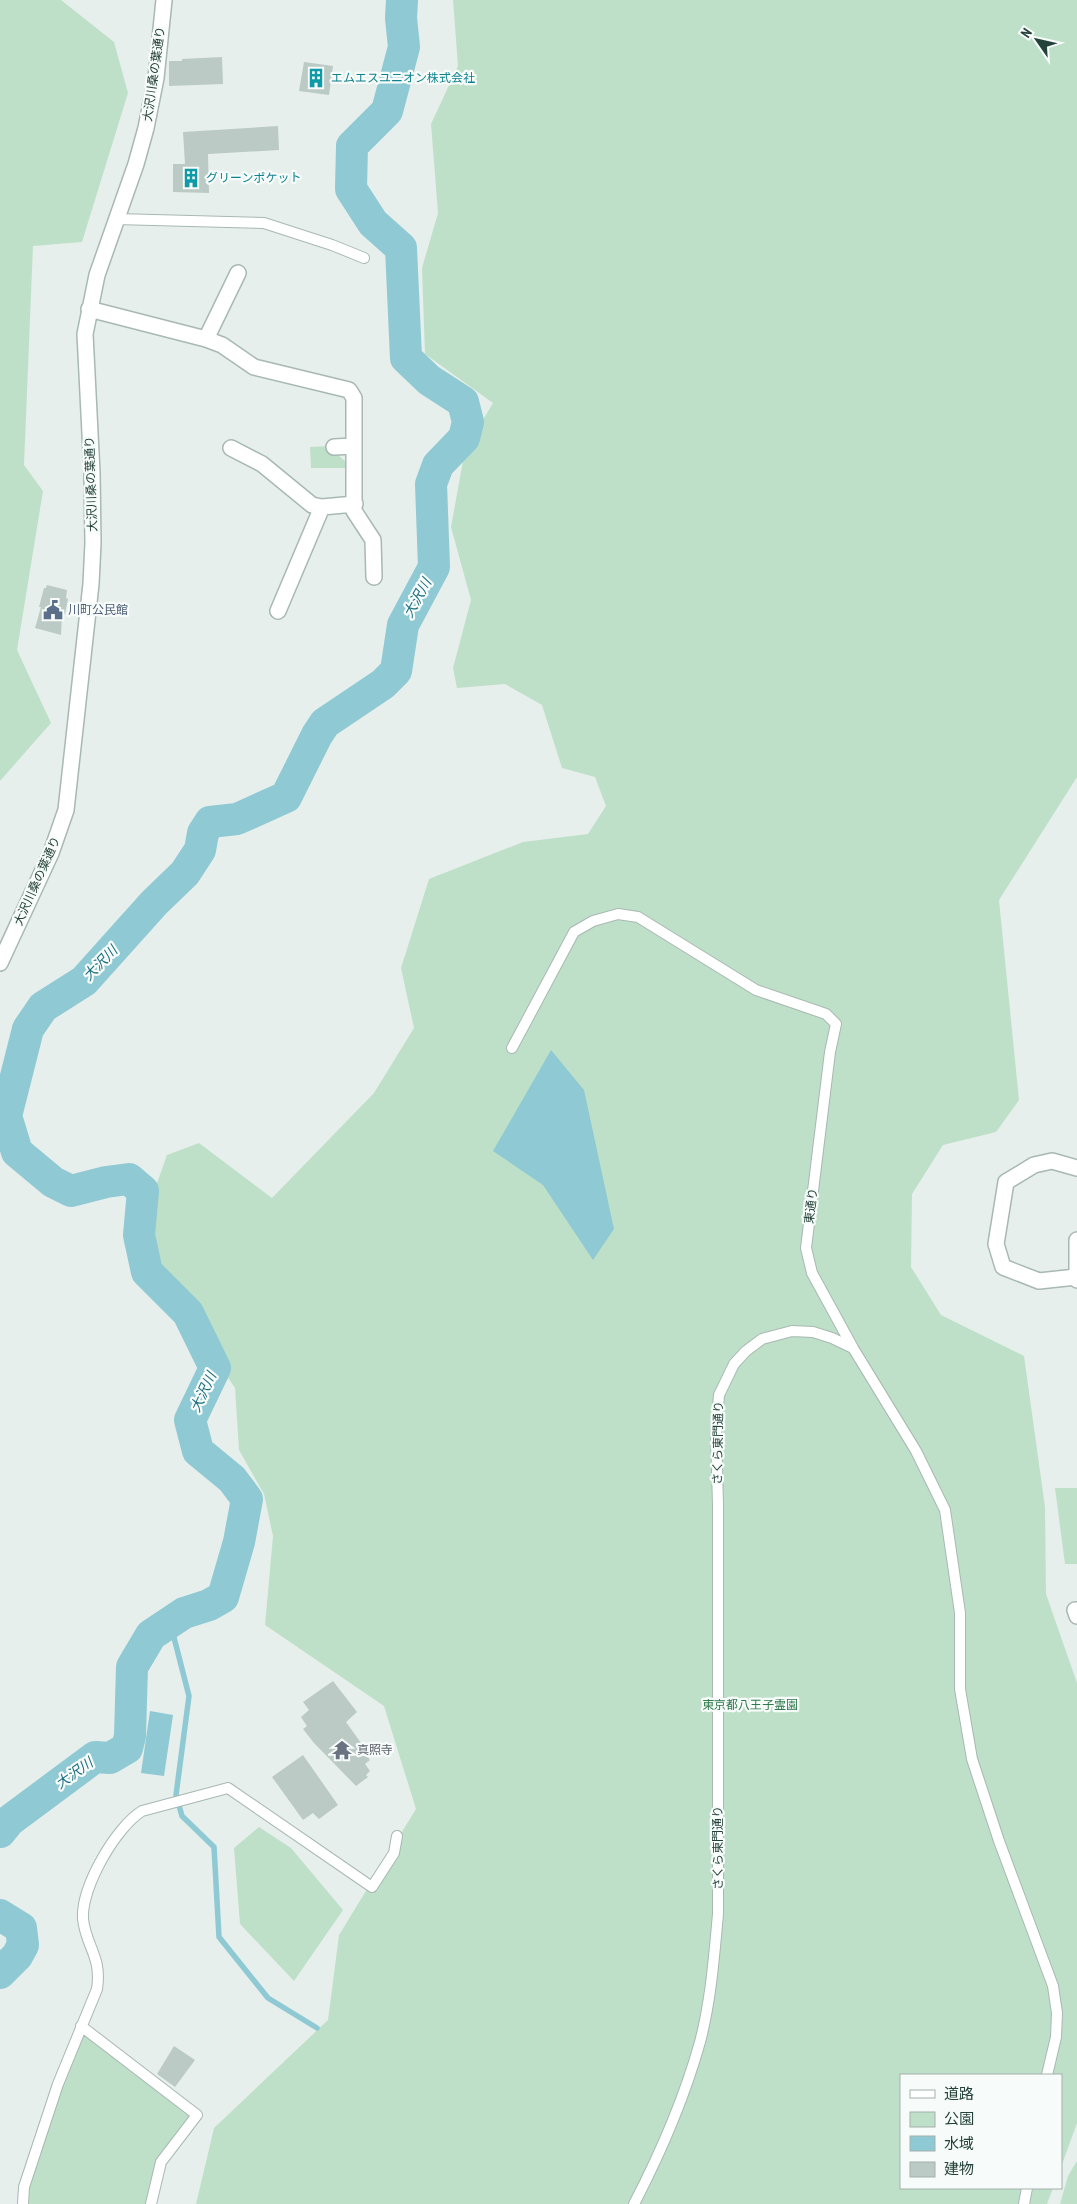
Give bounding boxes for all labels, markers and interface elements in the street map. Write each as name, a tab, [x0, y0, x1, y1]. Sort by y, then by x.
north arrow	[1012, 15, 1062, 65]
street label: 大沢川桑の葉通り	[139, 25, 168, 123]
text: N	[1017, 25, 1036, 41]
building icon: エムエスユニオン株式会社	[305, 67, 327, 89]
place label: エムエスユニオン株式会社	[331, 70, 475, 85]
building icon: グリーンポケット	[180, 167, 202, 189]
place label: グリーンポケット	[206, 170, 301, 185]
street label: 大沢川桑の葉通り	[81, 436, 100, 532]
water label: 大沢川	[399, 574, 436, 621]
public building icon: 川町公民館	[42, 599, 64, 621]
place label: 川町公民館	[68, 602, 128, 617]
street label: 大沢川桑の葉通り	[10, 834, 63, 928]
water label: 大沢川	[79, 940, 122, 984]
street label: 東通り	[801, 1187, 820, 1225]
water label: 大沢川	[186, 1367, 221, 1415]
street label: さくら東門通り	[709, 1401, 726, 1485]
park label: 東京都八王子霊園	[702, 1697, 798, 1712]
temple icon: 真照寺	[331, 1739, 353, 1761]
place label: 真照寺	[357, 1742, 393, 1757]
water label: 大沢川	[52, 1752, 98, 1792]
street label: さくら東門通り	[710, 1806, 725, 1890]
legend	[900, 2074, 1062, 2189]
text: 道路	[944, 2084, 974, 2103]
text: 公園	[944, 2109, 974, 2128]
text: 水域	[944, 2134, 974, 2153]
text: 建物	[944, 2159, 974, 2178]

